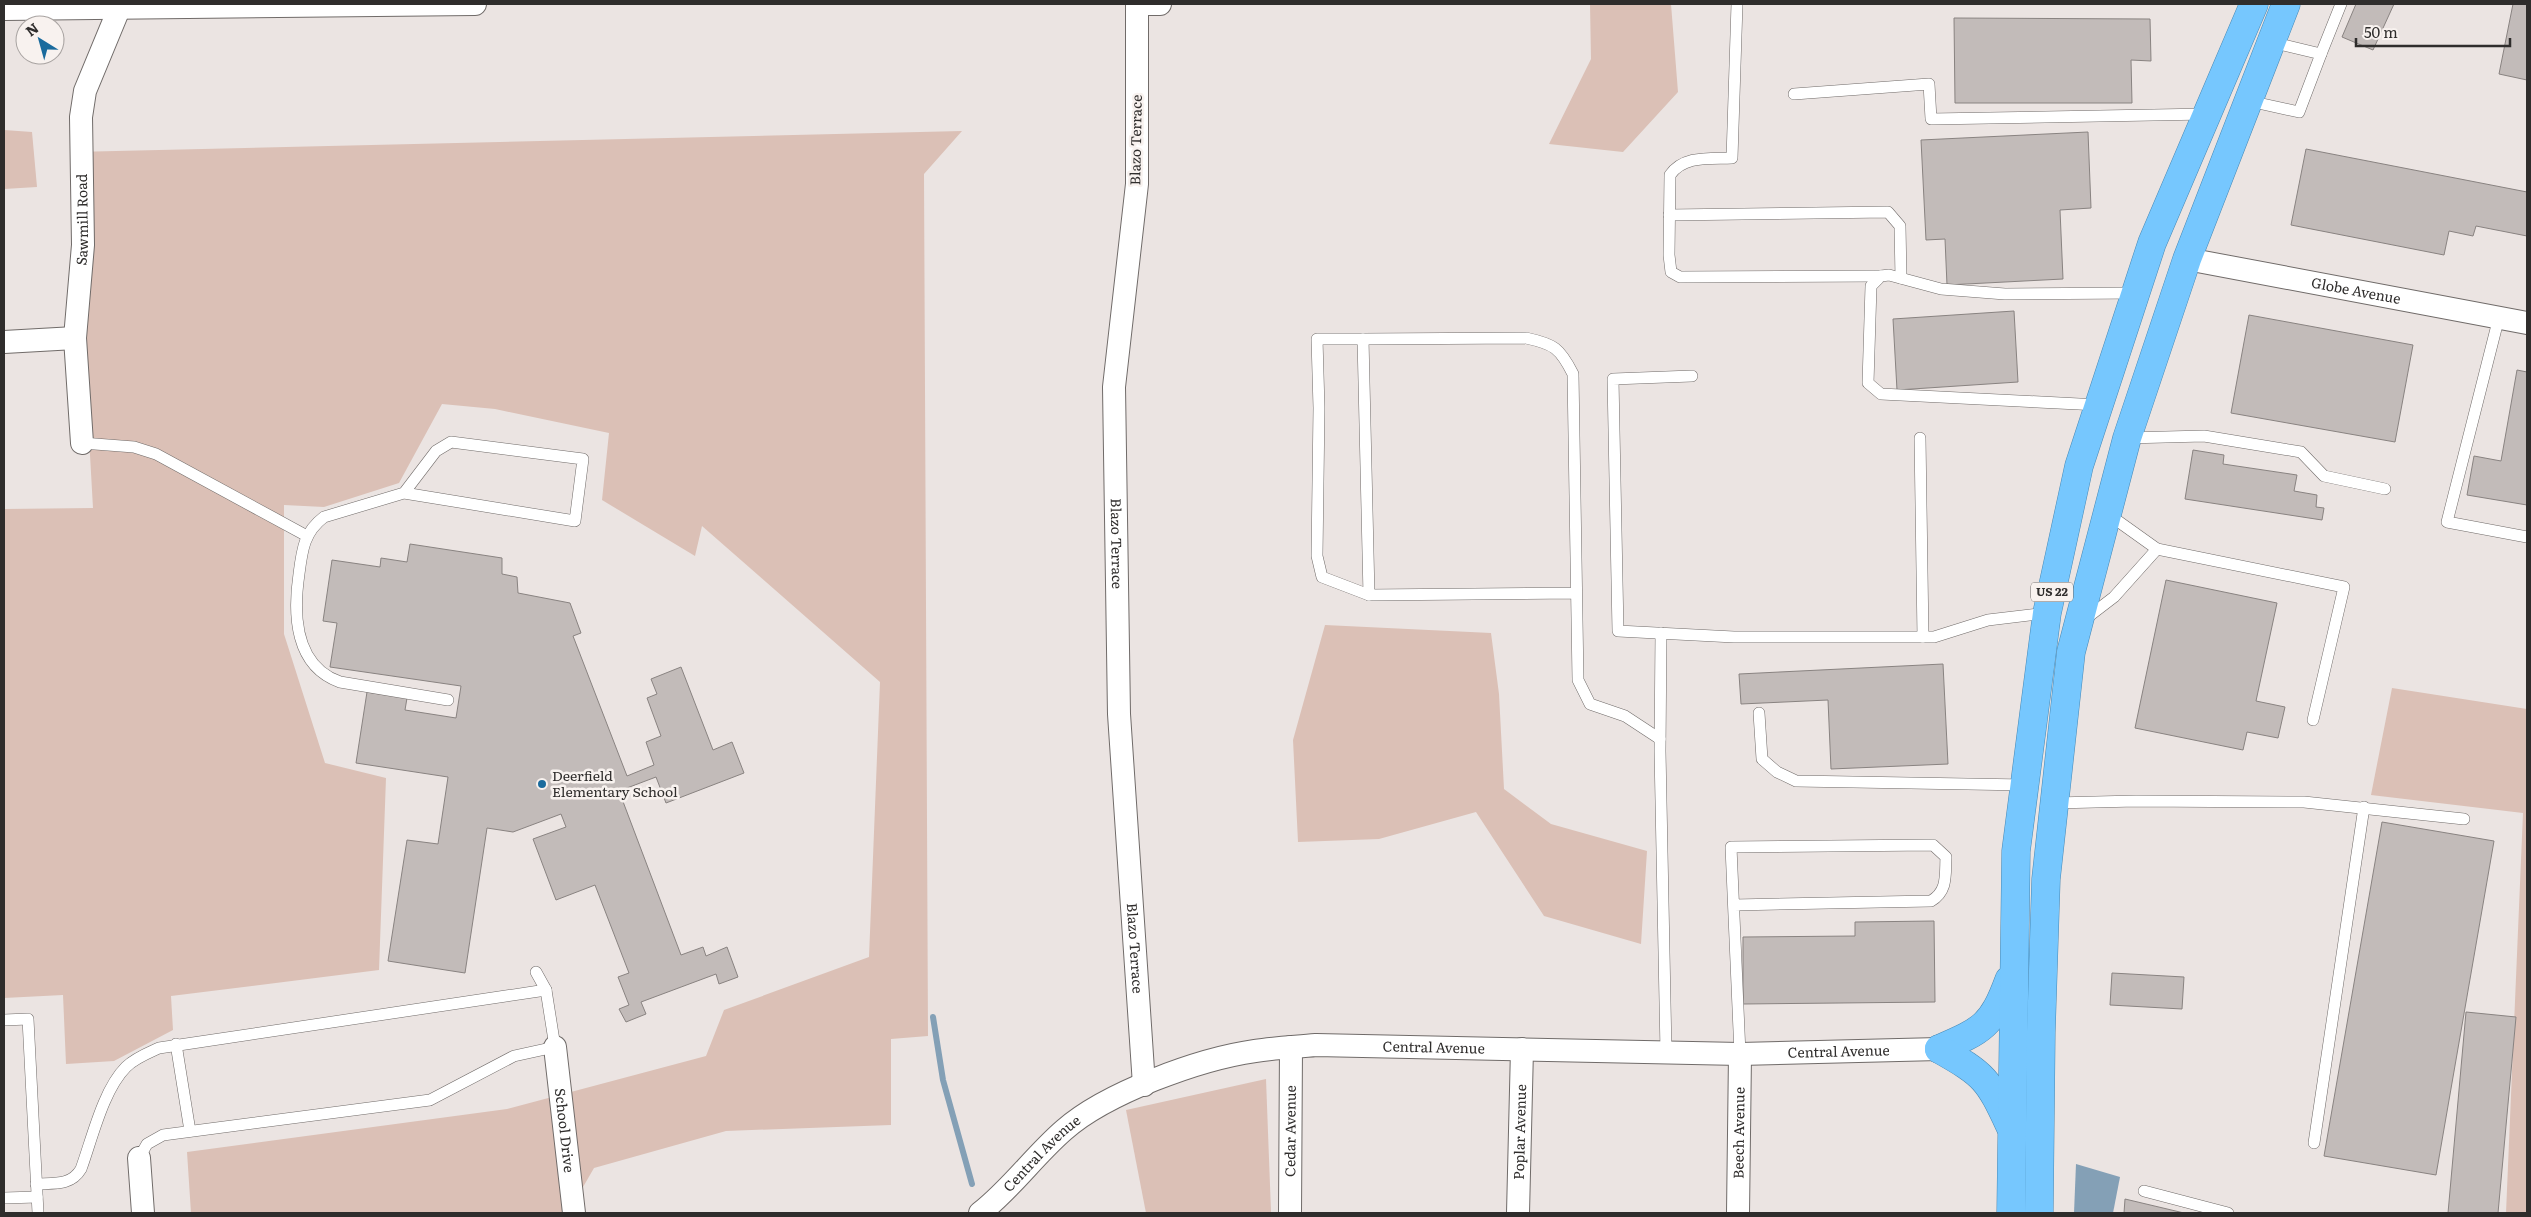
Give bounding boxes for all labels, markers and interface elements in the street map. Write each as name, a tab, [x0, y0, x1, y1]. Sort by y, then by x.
north arrow	[15, 15, 65, 65]
scale bar	[2356, 15, 2510, 47]
text: N	[21, 17, 42, 40]
text: 50 m	[2364, 20, 2398, 43]
street label: Blazo Terrace	[1124, 94, 1146, 185]
street label: Sawmill Road	[70, 173, 92, 266]
street label: Globe Avenue	[2310, 272, 2403, 308]
street label: Blazo Terrace	[1107, 498, 1128, 589]
road number: US 22	[2031, 582, 2073, 602]
place label: Deerfield Elementary School	[552, 765, 678, 801]
marker: Deerfield Elementary School	[536, 778, 548, 790]
street label: Blazo Terrace	[1123, 902, 1149, 994]
street label: Central Avenue	[1383, 1035, 1485, 1058]
street label: Central Avenue	[1787, 1039, 1890, 1062]
street label: Poplar Avenue	[1508, 1084, 1530, 1180]
street label: Cedar Avenue	[1279, 1085, 1300, 1177]
street label: School Drive	[551, 1087, 580, 1174]
street label: Beech Avenue	[1727, 1087, 1749, 1179]
street label: Central Avenue	[998, 1110, 1084, 1196]

